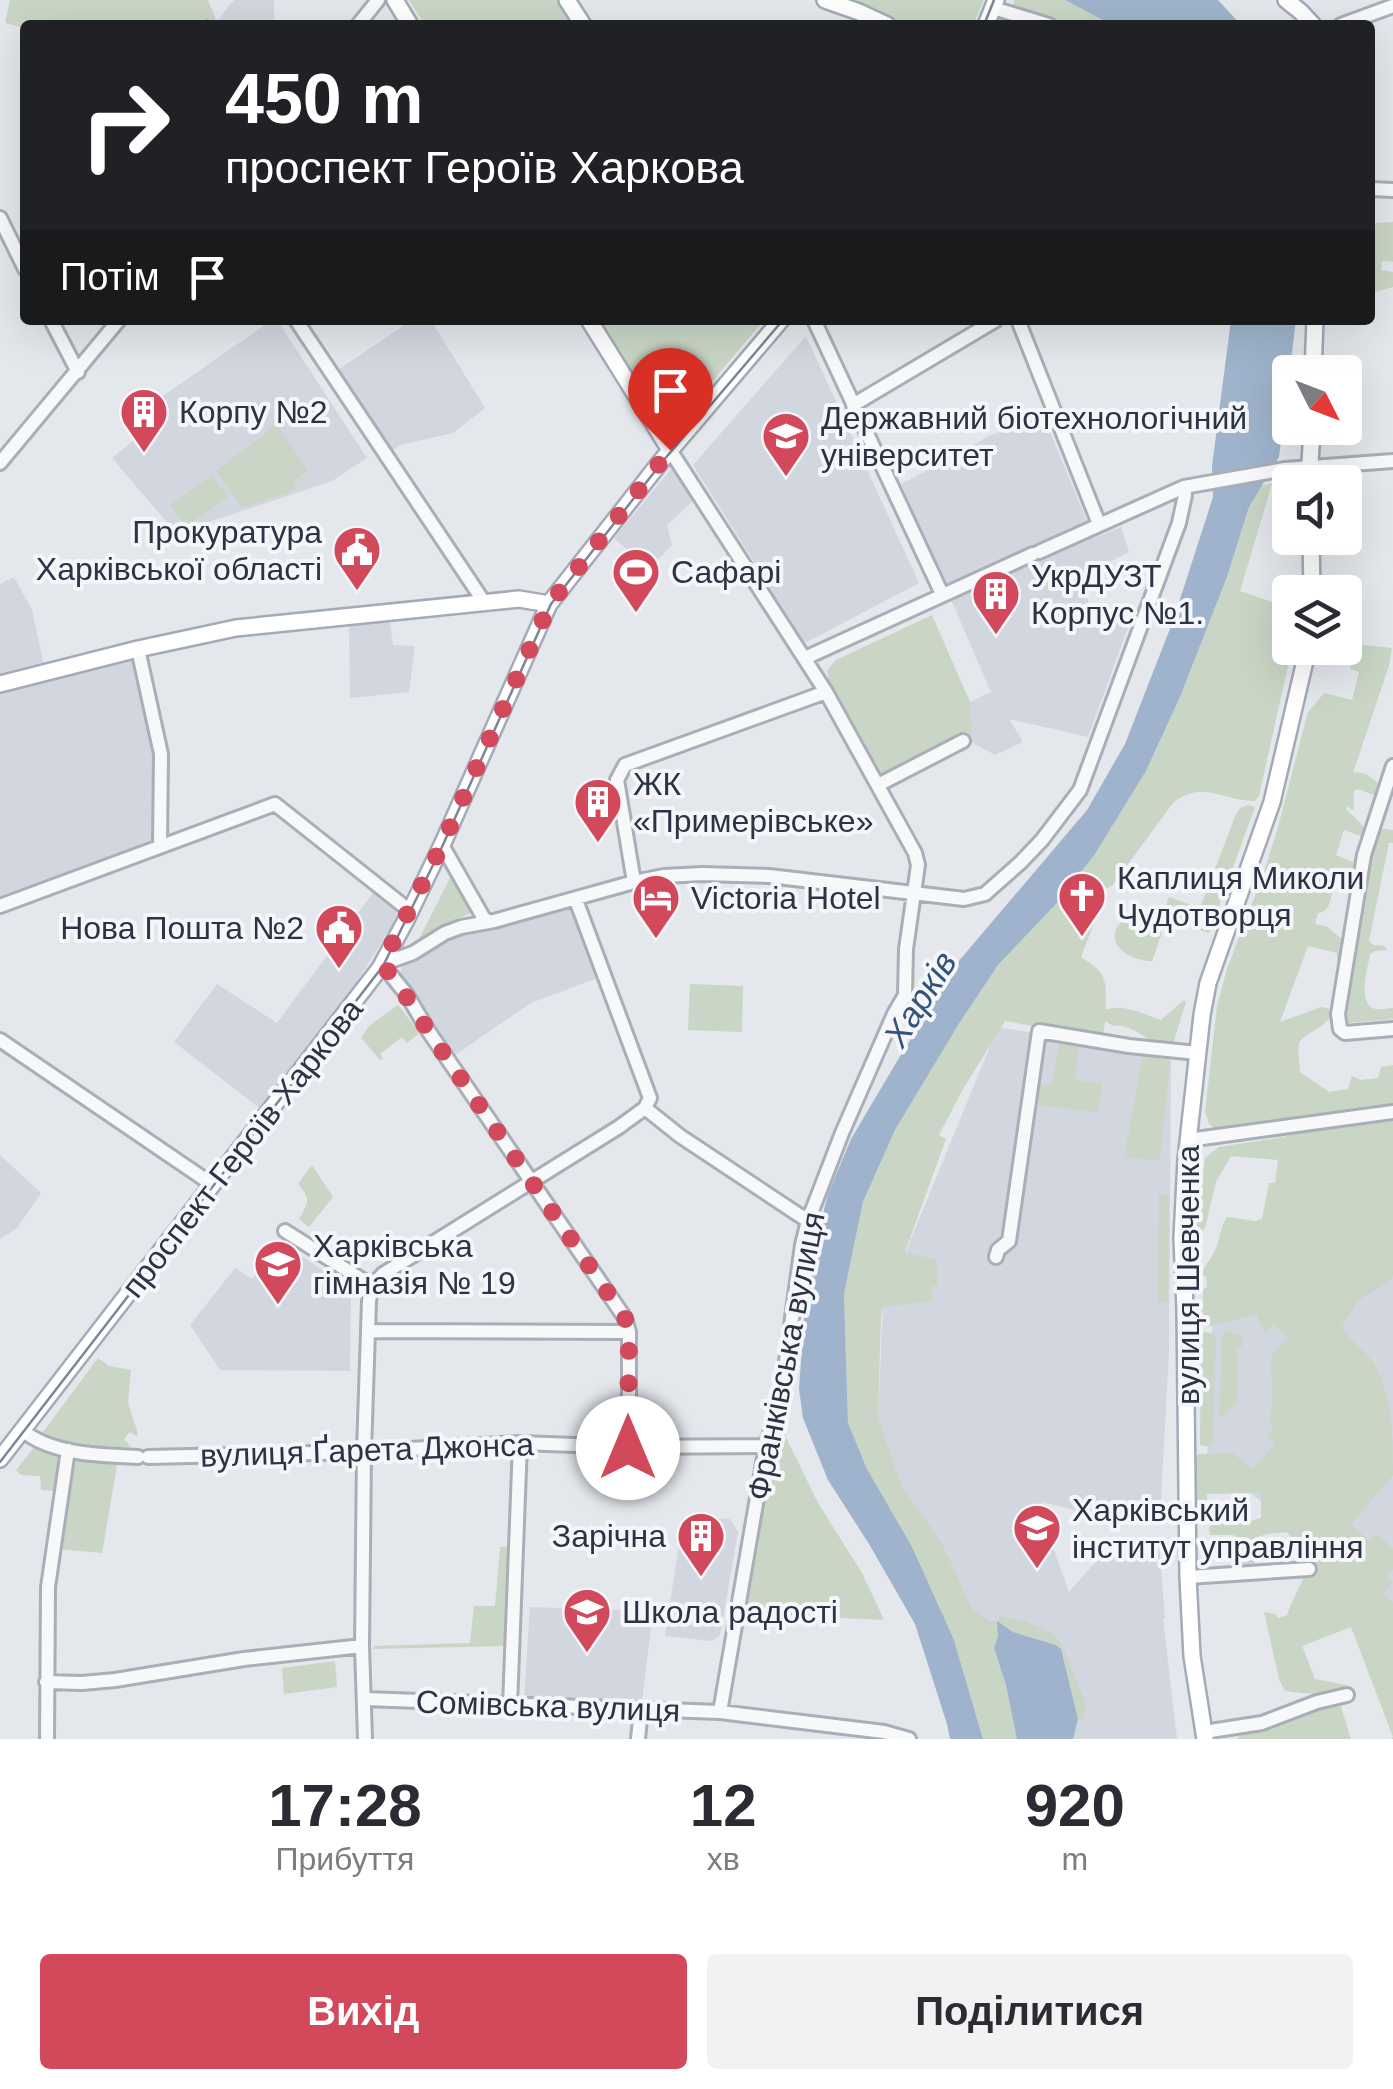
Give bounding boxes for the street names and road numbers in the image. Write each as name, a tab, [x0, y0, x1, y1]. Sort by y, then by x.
street label: проспект Героїв Харкова	[114, 991, 370, 1304]
street label: вулиця Шевченка	[1170, 1145, 1206, 1405]
street label: Франківська вулиця	[740, 1209, 832, 1503]
street label: вулиця Ґарета Джонса	[199, 1426, 535, 1474]
street label: Сомівська вулиця	[415, 1683, 681, 1729]

